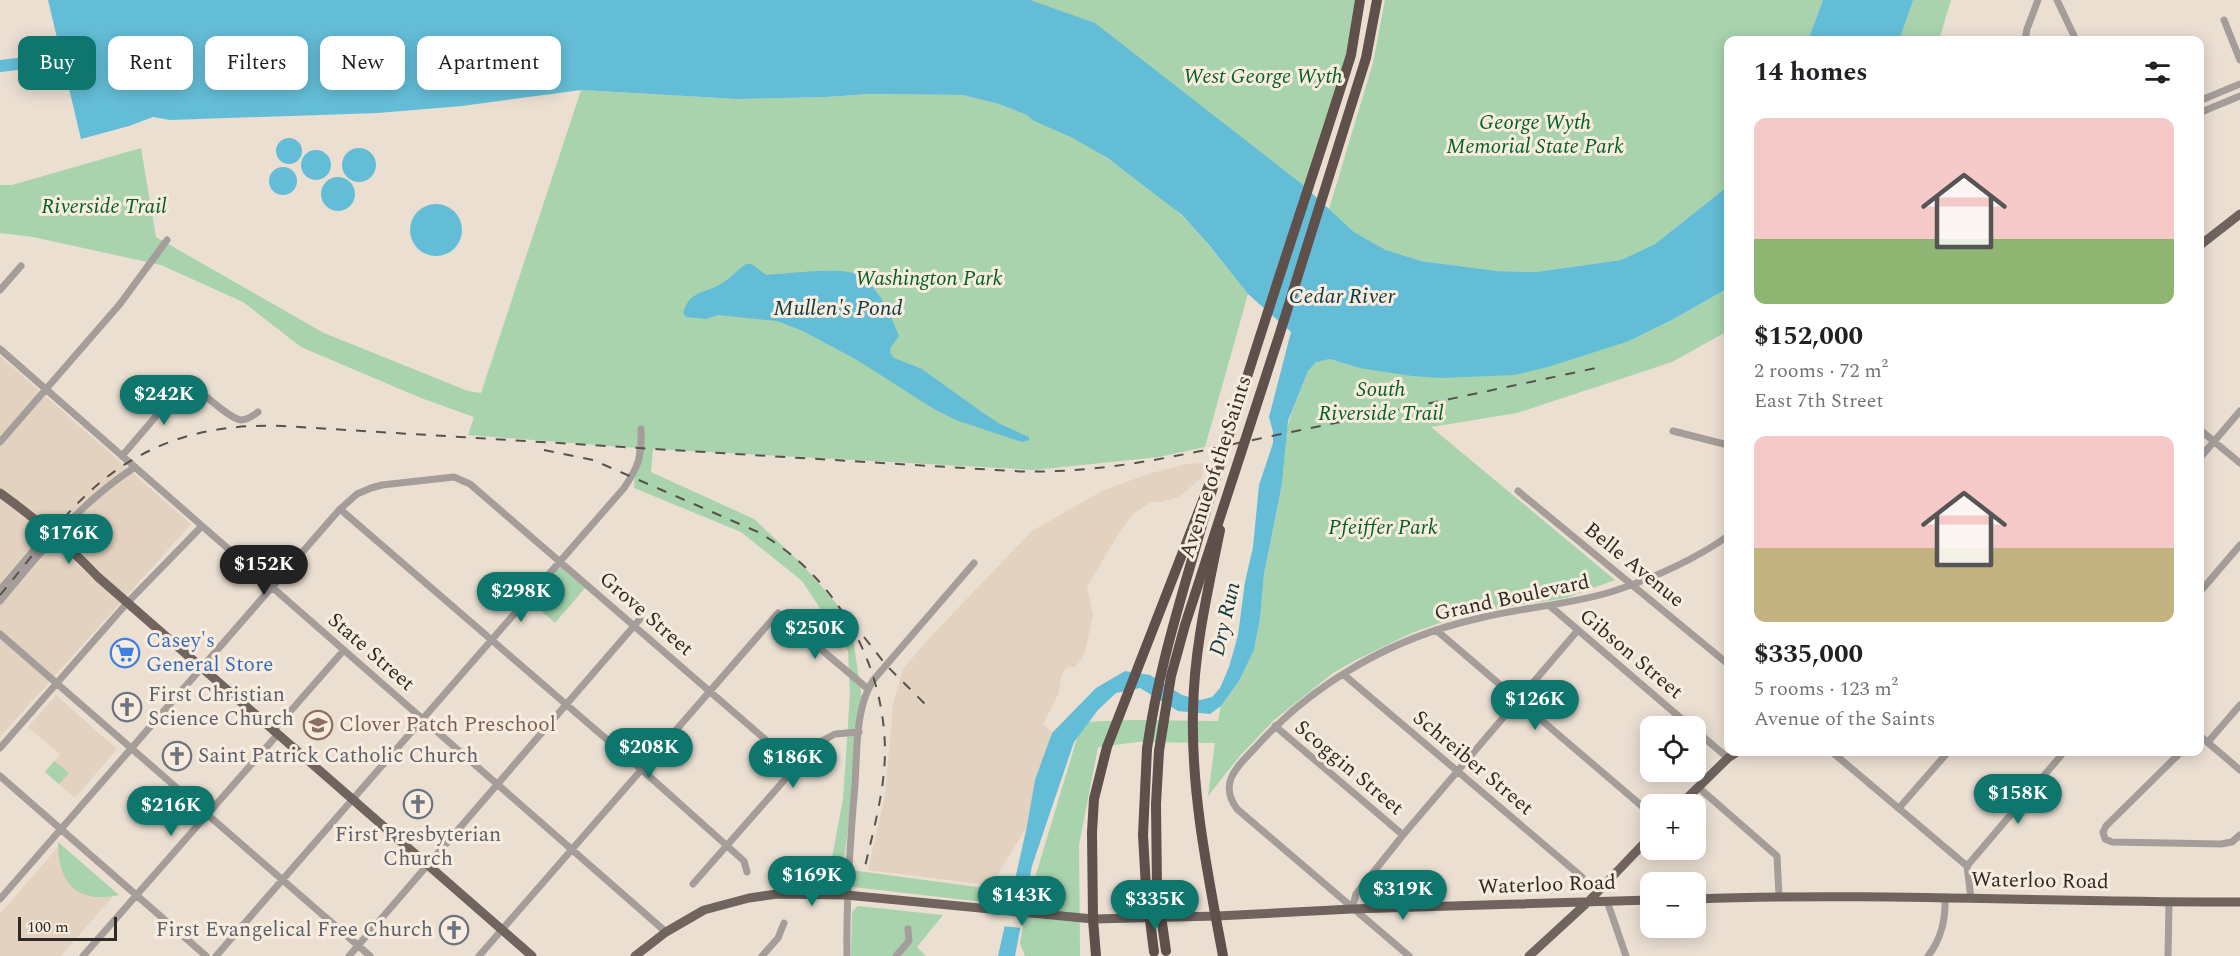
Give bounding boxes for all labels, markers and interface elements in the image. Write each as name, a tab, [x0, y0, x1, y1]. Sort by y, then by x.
chip: Buy	[18, 36, 96, 90]
chip: Rent	[108, 36, 193, 90]
chip: Filters	[205, 36, 308, 90]
chip: New	[320, 36, 405, 90]
chip: Apartment	[417, 36, 561, 90]
text: 14 homes	[1754, 52, 1868, 92]
icon: filters	[2141, 56, 2174, 89]
park label: West George Wyth	[1183, 61, 1343, 93]
park label: George Wyth Memorial State Park	[1446, 107, 1624, 163]
icon: home	[1910, 157, 2018, 265]
park label: Riverside Trail	[41, 191, 167, 223]
park label: Washington Park	[855, 263, 1003, 295]
water label: Cedar River	[1289, 280, 1396, 313]
water label: Mullen's Pond	[773, 292, 903, 325]
text: $152,000	[1754, 316, 1863, 356]
text: 2 rooms · 72 m²	[1754, 356, 1888, 386]
street label: Avenue of the Saints	[1171, 371, 1261, 563]
park label: South Riverside Trail	[1318, 374, 1444, 430]
pin: $242K	[122, 375, 206, 426]
text: $242K	[134, 379, 194, 409]
text: East 7th Street	[1754, 386, 1884, 416]
icon: home	[1910, 475, 2018, 583]
park label: Pfeiffer Park	[1328, 512, 1438, 544]
pin: $176K	[27, 514, 111, 565]
street label: Belle Avenue	[1577, 514, 1691, 616]
text: $176K	[39, 518, 99, 548]
pin: $152K	[222, 545, 306, 596]
text: $152K	[234, 549, 294, 579]
street label: Grove Street	[592, 564, 700, 664]
street label: Grand Boulevard	[1431, 566, 1593, 630]
pin: $298K	[479, 572, 563, 623]
text: $298K	[491, 576, 551, 606]
water label: Dry Run	[1200, 578, 1250, 659]
street label: Gibson Street	[1572, 601, 1690, 707]
street label: State Street	[320, 605, 422, 699]
pin: $250K	[773, 609, 857, 660]
text: $250K	[785, 613, 845, 643]
place label: Casey's General Store	[146, 625, 273, 681]
text: $335,000	[1754, 634, 1863, 674]
supermarket icon: Casey's General Store	[109, 637, 141, 669]
text: 5 rooms · 123 m²	[1754, 674, 1898, 704]
place label: First Christian Science Church	[148, 679, 294, 735]
pin: $126K	[1493, 680, 1577, 731]
text: $126K	[1505, 684, 1565, 714]
church icon: First Christian Science Church	[111, 691, 143, 723]
street label: Schreiber Street	[1405, 703, 1541, 823]
text: Avenue of the Saints	[1754, 704, 1935, 734]
school or university icon: Clover Patch Preschool	[302, 709, 334, 741]
place label: Clover Patch Preschool	[339, 709, 556, 741]
street label: Scoggin Street	[1287, 712, 1411, 824]
map controls	[1640, 716, 1706, 938]
button: locate	[1640, 716, 1706, 782]
pin: $208K	[607, 728, 691, 779]
text: $208K	[619, 732, 679, 762]
pin: $186K	[751, 738, 835, 789]
church icon: Saint Patrick Catholic Church	[161, 740, 193, 772]
place label: Saint Patrick Catholic Church	[198, 740, 479, 772]
text: $186K	[763, 742, 823, 772]
pin: $158K	[1976, 774, 2060, 825]
text: $158K	[1988, 778, 2048, 808]
pin: $216K	[129, 786, 213, 837]
church icon: First Presbyterian Church	[402, 788, 434, 820]
text: $216K	[141, 790, 201, 820]
button: +	[1640, 794, 1706, 860]
place label: First Presbyterian Church	[335, 819, 501, 875]
pin: $169K	[770, 856, 854, 907]
text: $169K	[782, 860, 842, 890]
street label: Waterloo Road	[1971, 864, 2109, 898]
street label: Waterloo Road	[1478, 867, 1616, 903]
pin: $319K	[1361, 870, 1445, 921]
button: −	[1640, 872, 1706, 938]
text: $319K	[1373, 874, 1433, 904]
pin: $143K	[980, 876, 1064, 927]
text: $143K	[992, 880, 1052, 910]
pin: $335K	[1113, 880, 1197, 931]
text: $335K	[1125, 884, 1185, 914]
scale bar	[18, 914, 117, 942]
place label: First Evangelical Free Church	[156, 914, 433, 946]
church icon: First Evangelical Free Church	[438, 914, 470, 946]
text: 100 m	[27, 915, 69, 939]

